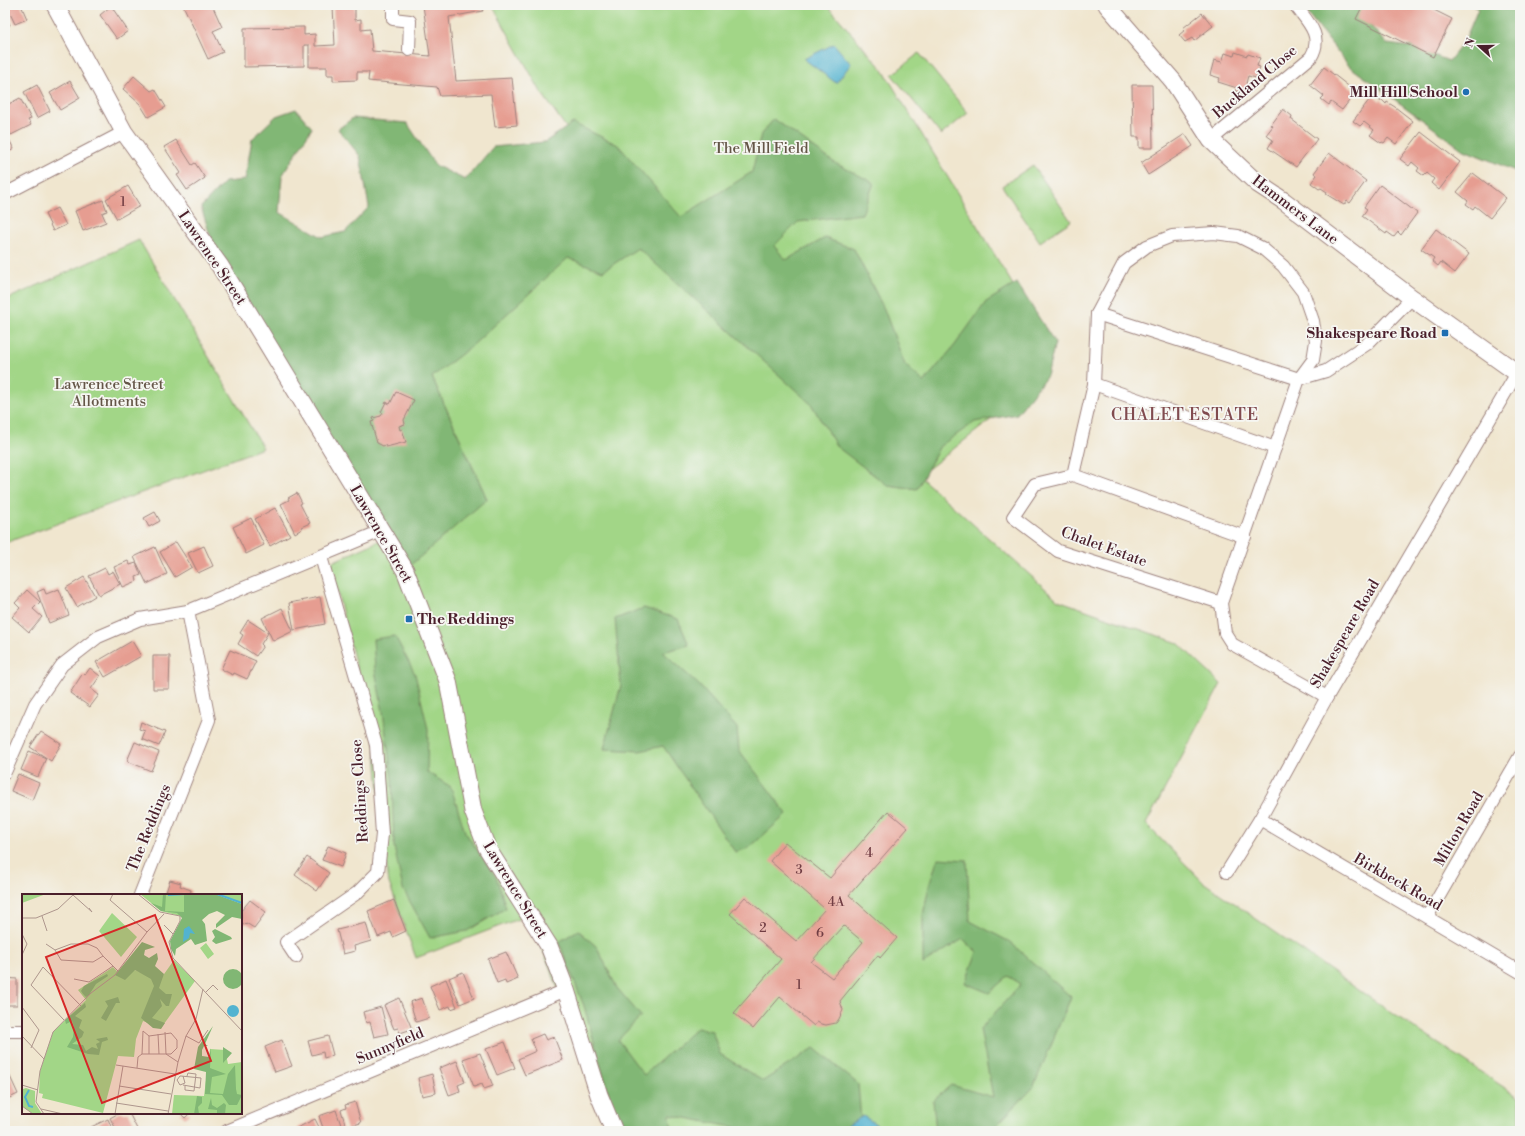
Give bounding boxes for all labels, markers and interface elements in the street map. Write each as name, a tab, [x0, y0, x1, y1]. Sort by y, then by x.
north arrow	[1459, 26, 1499, 66]
text: N	[1463, 36, 1479, 49]
street label: Buckland Close	[1208, 41, 1301, 123]
place label: Mill Hill School	[1349, 83, 1458, 102]
marker: Mill Hill School	[1461, 87, 1471, 97]
park label: The Mill Field	[713, 139, 809, 158]
street label: Hammers Lane	[1248, 171, 1342, 249]
house number: 1	[120, 194, 126, 210]
street label: Lawrence Street	[173, 207, 251, 309]
place label: Shakespeare Road	[1307, 324, 1438, 343]
marker: Shakespeare Road	[1440, 328, 1450, 338]
park label: Lawrence Street Allotments	[54, 375, 164, 411]
district label: CHALET ESTATE	[1111, 405, 1259, 425]
street label: Lawrence Street	[345, 482, 417, 587]
street label: Chalet Estate	[1058, 523, 1150, 571]
street label: Shakespeare Road	[1306, 576, 1384, 692]
place label: The Reddings	[417, 610, 514, 629]
marker: The Reddings	[404, 614, 414, 624]
street label: Reddings Close	[347, 739, 373, 843]
street label: The Reddings	[123, 781, 175, 875]
street label: Milton Road	[1430, 788, 1488, 870]
street label: Lawrence Street	[479, 838, 552, 942]
house number: 4	[865, 845, 873, 861]
street label: Birkbeck Road	[1350, 849, 1446, 915]
house number: 3	[795, 862, 803, 878]
inset map	[22, 894, 242, 1114]
house number: 4A	[828, 894, 845, 910]
house number: 2	[759, 920, 767, 936]
house number: 6	[816, 925, 824, 941]
house number: 1	[796, 977, 802, 993]
street label: Sunnyfield	[353, 1023, 427, 1069]

